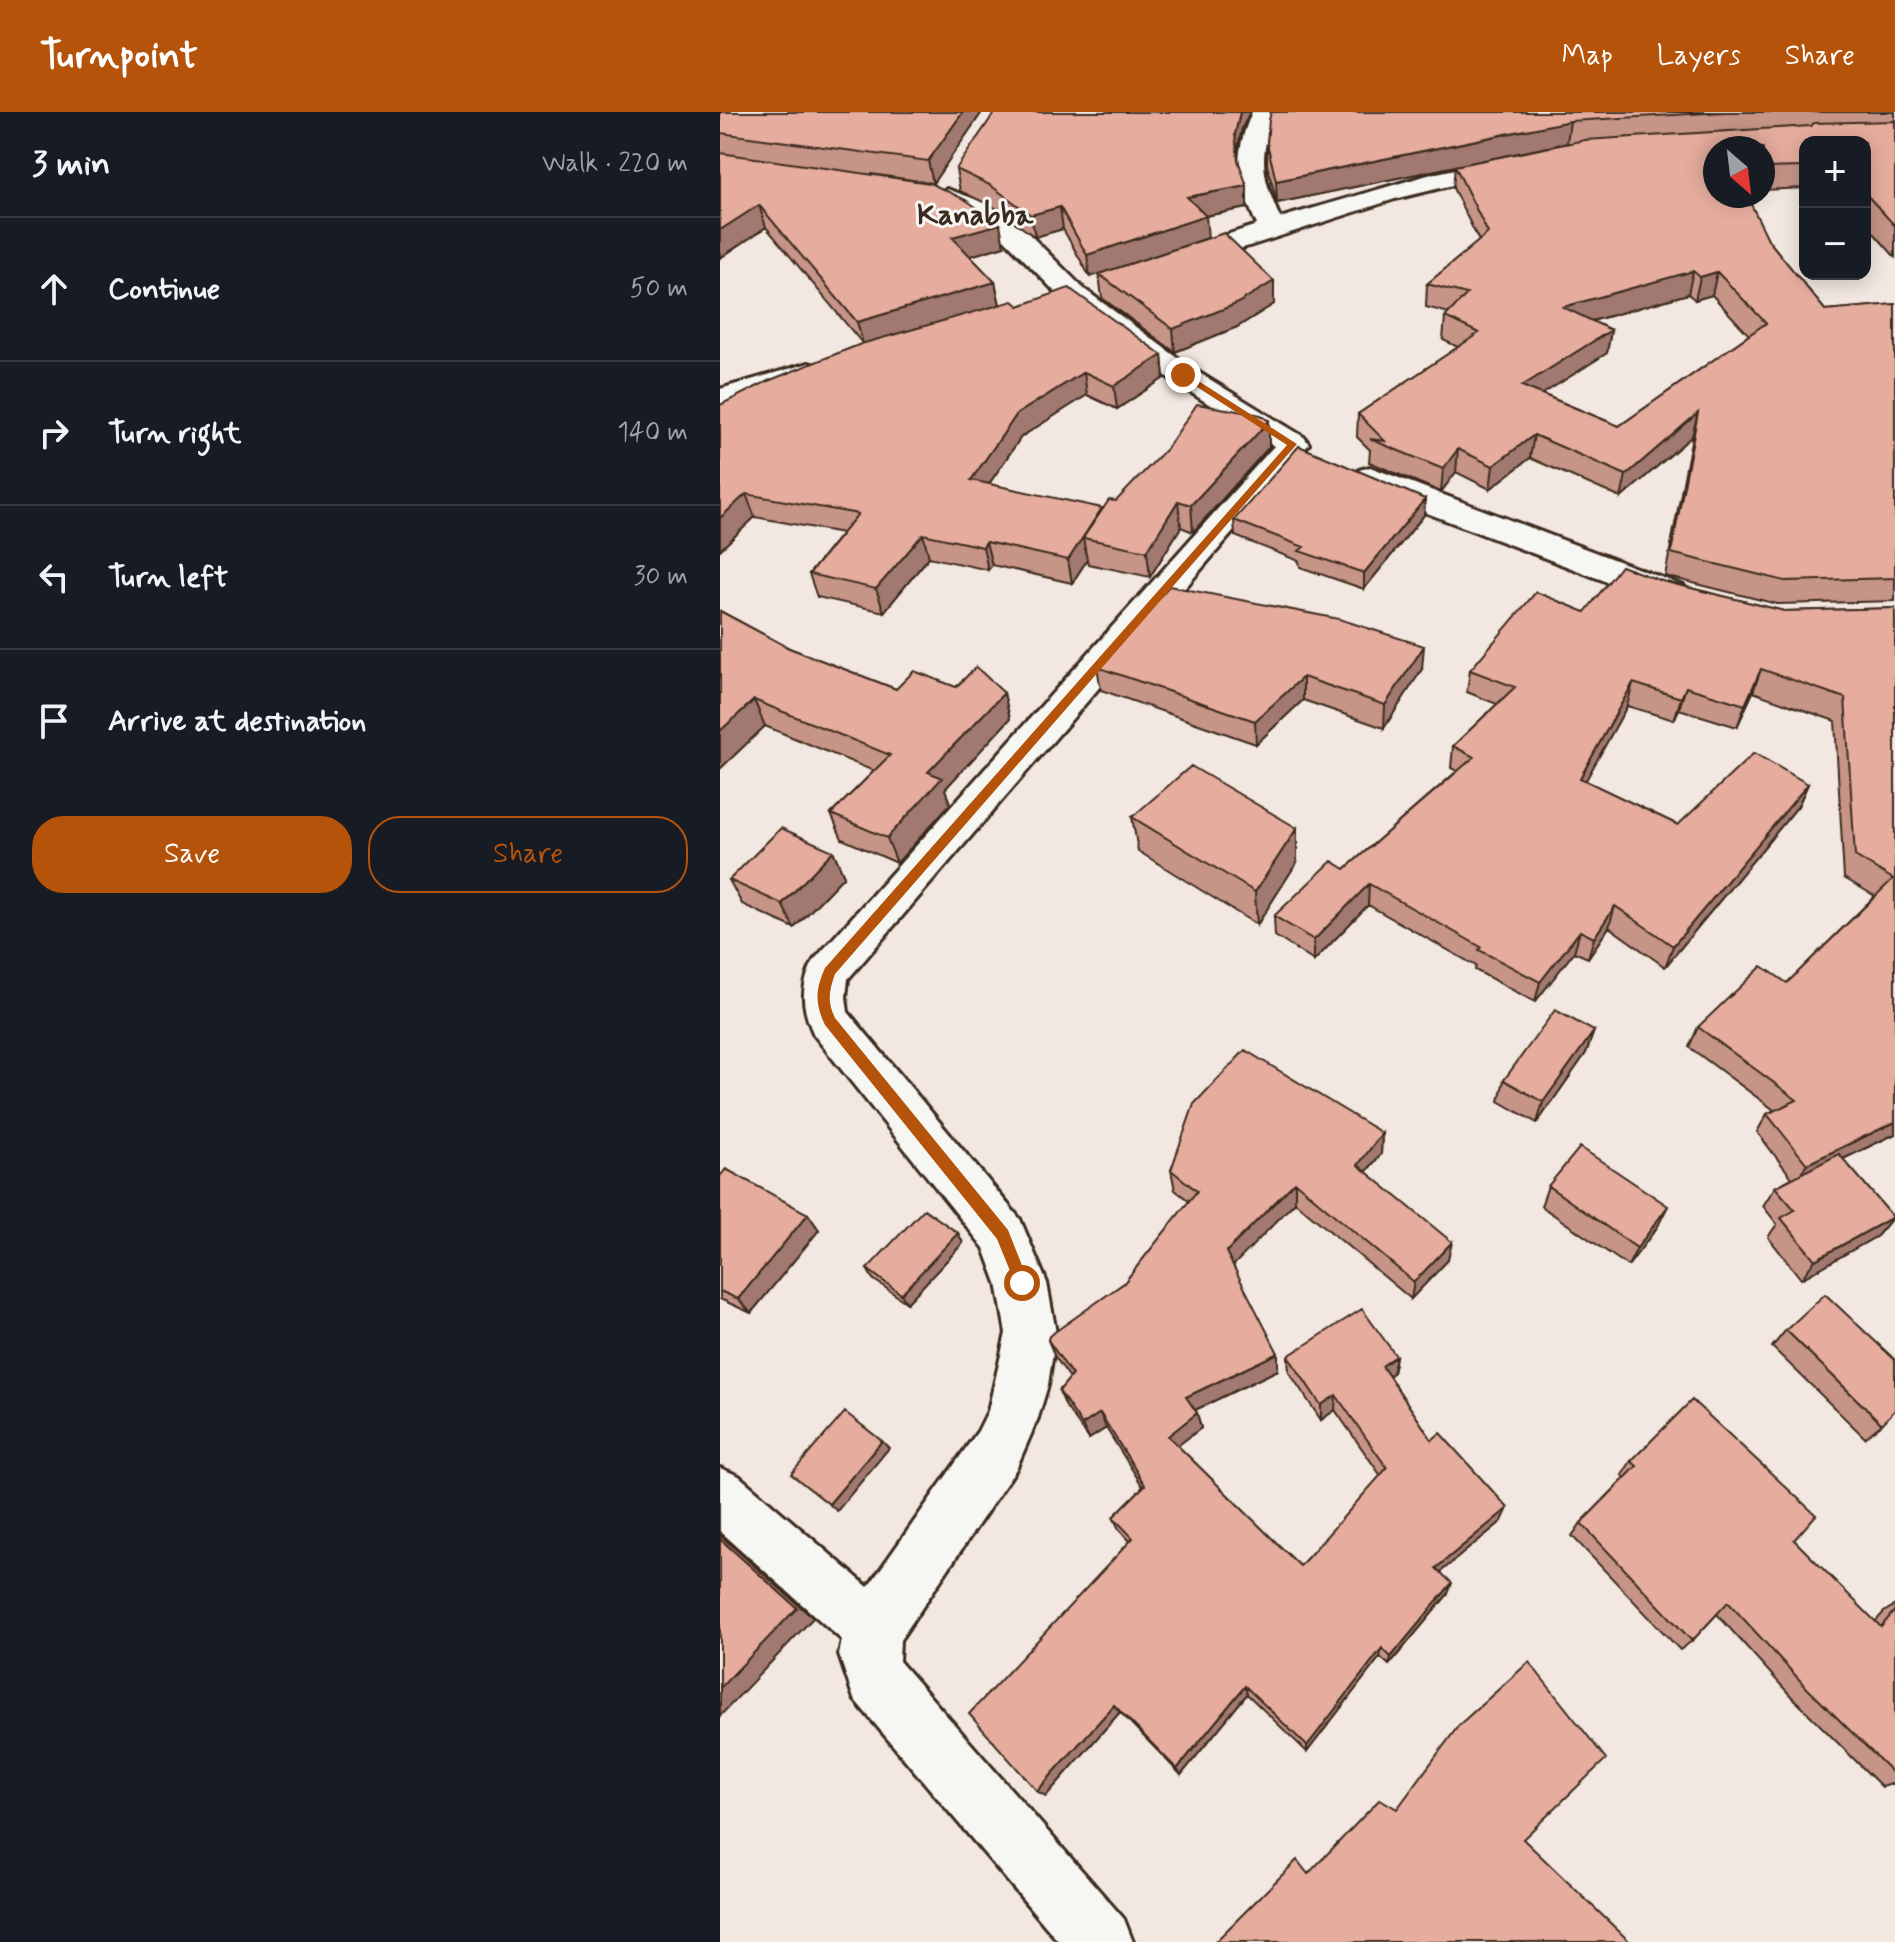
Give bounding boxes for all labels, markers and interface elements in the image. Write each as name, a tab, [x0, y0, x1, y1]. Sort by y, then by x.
text: Turnpoint	[40, 32, 198, 81]
text: Map	[1562, 38, 1613, 75]
text: Layers	[1657, 38, 1741, 75]
text: Share	[1785, 38, 1855, 75]
north arrow	[1703, 136, 1775, 208]
map controls	[1799, 136, 1871, 280]
button: +	[1799, 136, 1871, 208]
text: 3 min	[32, 142, 110, 187]
text: Walk · 220 m	[542, 147, 688, 181]
district label: Kanabba	[917, 196, 1034, 235]
button: −	[1799, 208, 1871, 280]
icon: ahead	[32, 267, 76, 311]
text: Continue	[108, 270, 220, 309]
text: 50 m	[630, 272, 688, 306]
route end	[1165, 357, 1201, 393]
icon: right	[32, 411, 76, 455]
text: Turn right	[108, 414, 241, 453]
text: 140 m	[617, 416, 688, 450]
icon: left	[32, 555, 76, 599]
text: Turn left	[108, 558, 228, 597]
text: 30 m	[634, 560, 688, 594]
icon: arrive	[32, 699, 76, 743]
text: Arrive at destination	[108, 702, 366, 741]
button: Save	[32, 816, 352, 893]
button: Share	[368, 816, 688, 893]
route start	[1004, 1265, 1040, 1301]

